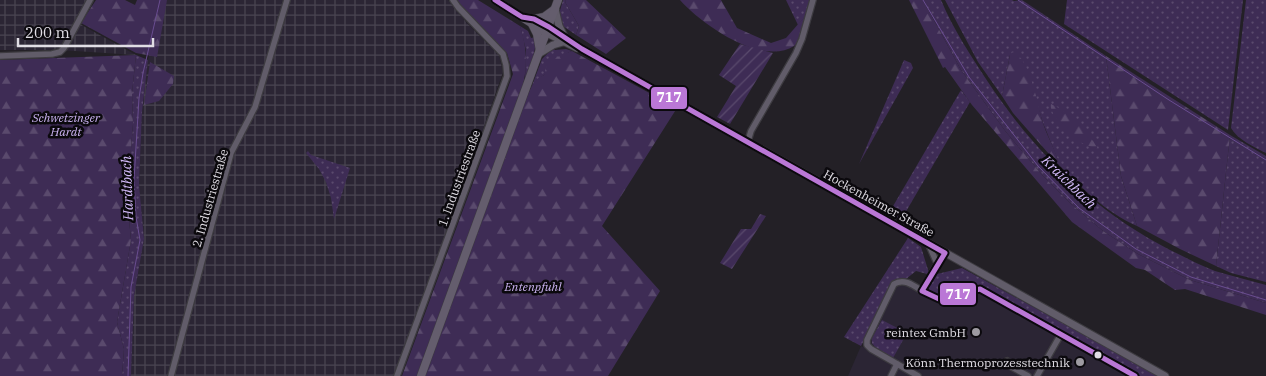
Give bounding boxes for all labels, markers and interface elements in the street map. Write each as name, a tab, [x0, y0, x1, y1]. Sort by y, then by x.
scale bar	[18, 15, 152, 47]
text: 200 m	[25, 23, 70, 42]
line badge: 717	[650, 86, 688, 110]
text: 717	[656, 88, 682, 106]
park label: Schwetzinger Hardt	[31, 110, 101, 139]
street label: 1. Industriestraße	[435, 128, 483, 228]
street label: 2. Industriestraße	[189, 147, 231, 249]
water label: Kraichbach	[1037, 151, 1100, 213]
water label: Hardtbach	[117, 155, 137, 222]
street label: Hockenheimer Straße	[821, 166, 937, 240]
park label: Entenpfuhl	[503, 279, 562, 294]
line badge: 717	[939, 282, 977, 306]
text: 717	[945, 285, 971, 303]
place label: reintex GmbH	[886, 325, 966, 340]
marker: reintex GmbH	[970, 326, 982, 338]
unlabelled marker	[1093, 350, 1103, 360]
place label: Könn Thermoprozesstechnik	[906, 355, 1070, 370]
marker: Könn Thermoprozesstechnik	[1074, 356, 1086, 368]

